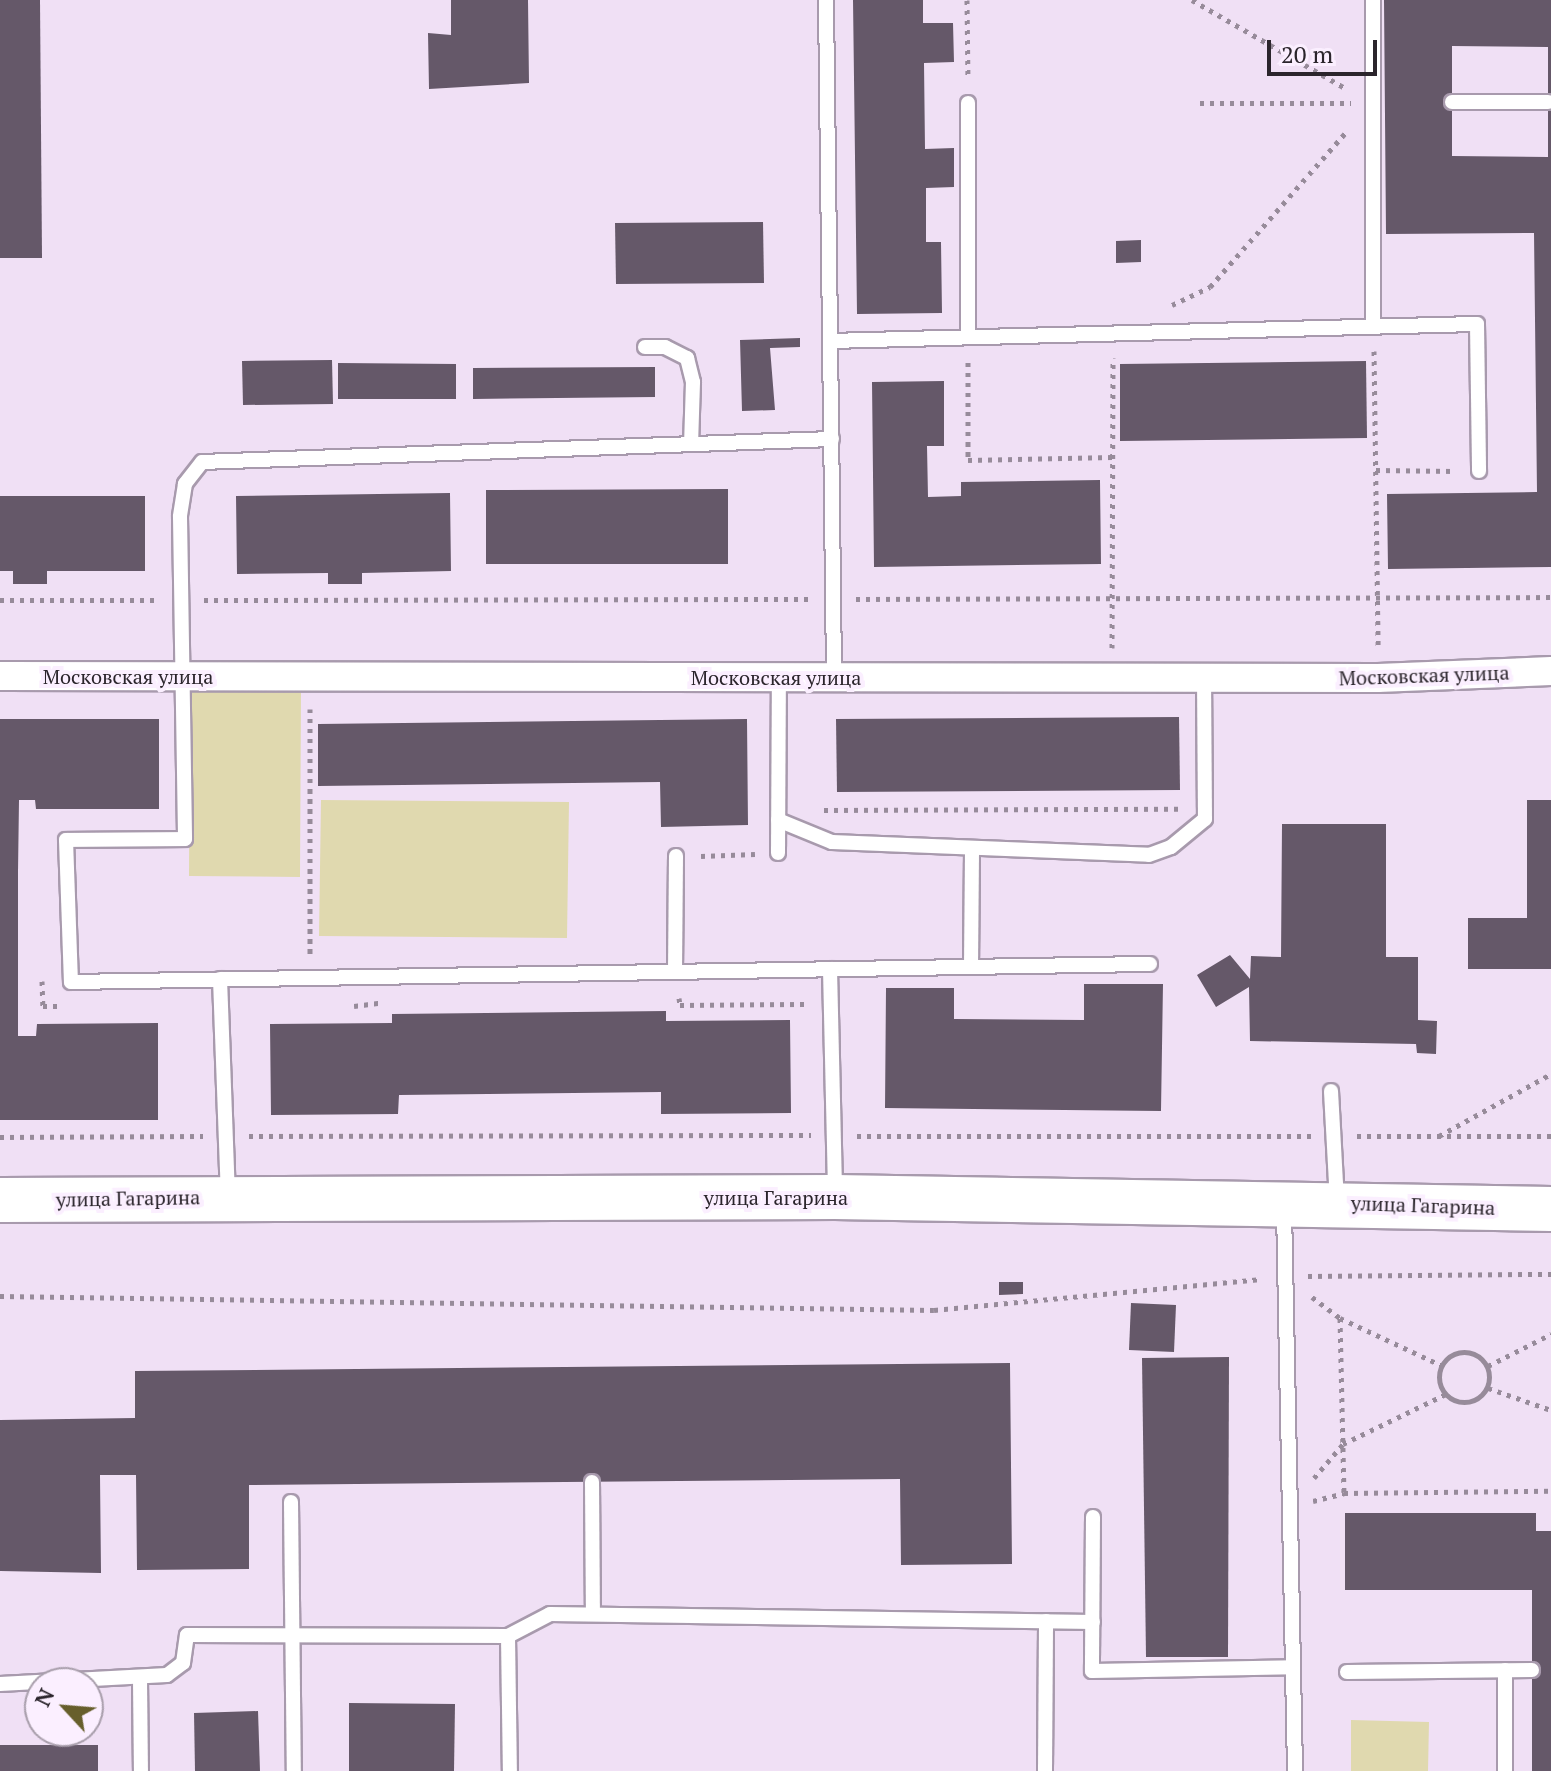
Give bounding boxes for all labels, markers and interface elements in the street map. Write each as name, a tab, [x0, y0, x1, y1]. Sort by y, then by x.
scale bar	[1271, 24, 1381, 74]
text: 20 m	[1281, 38, 1333, 70]
street label: Московская улица	[1338, 660, 1510, 690]
street label: Московская улица	[43, 664, 213, 688]
street label: Московская улица	[691, 665, 861, 689]
street label: улица Гагарина	[56, 1185, 200, 1211]
street label: улица Гагарина	[704, 1185, 848, 1209]
street label: улица Гагарина	[1350, 1190, 1496, 1220]
north arrow	[24, 1667, 104, 1747]
text: N	[27, 1683, 60, 1711]

